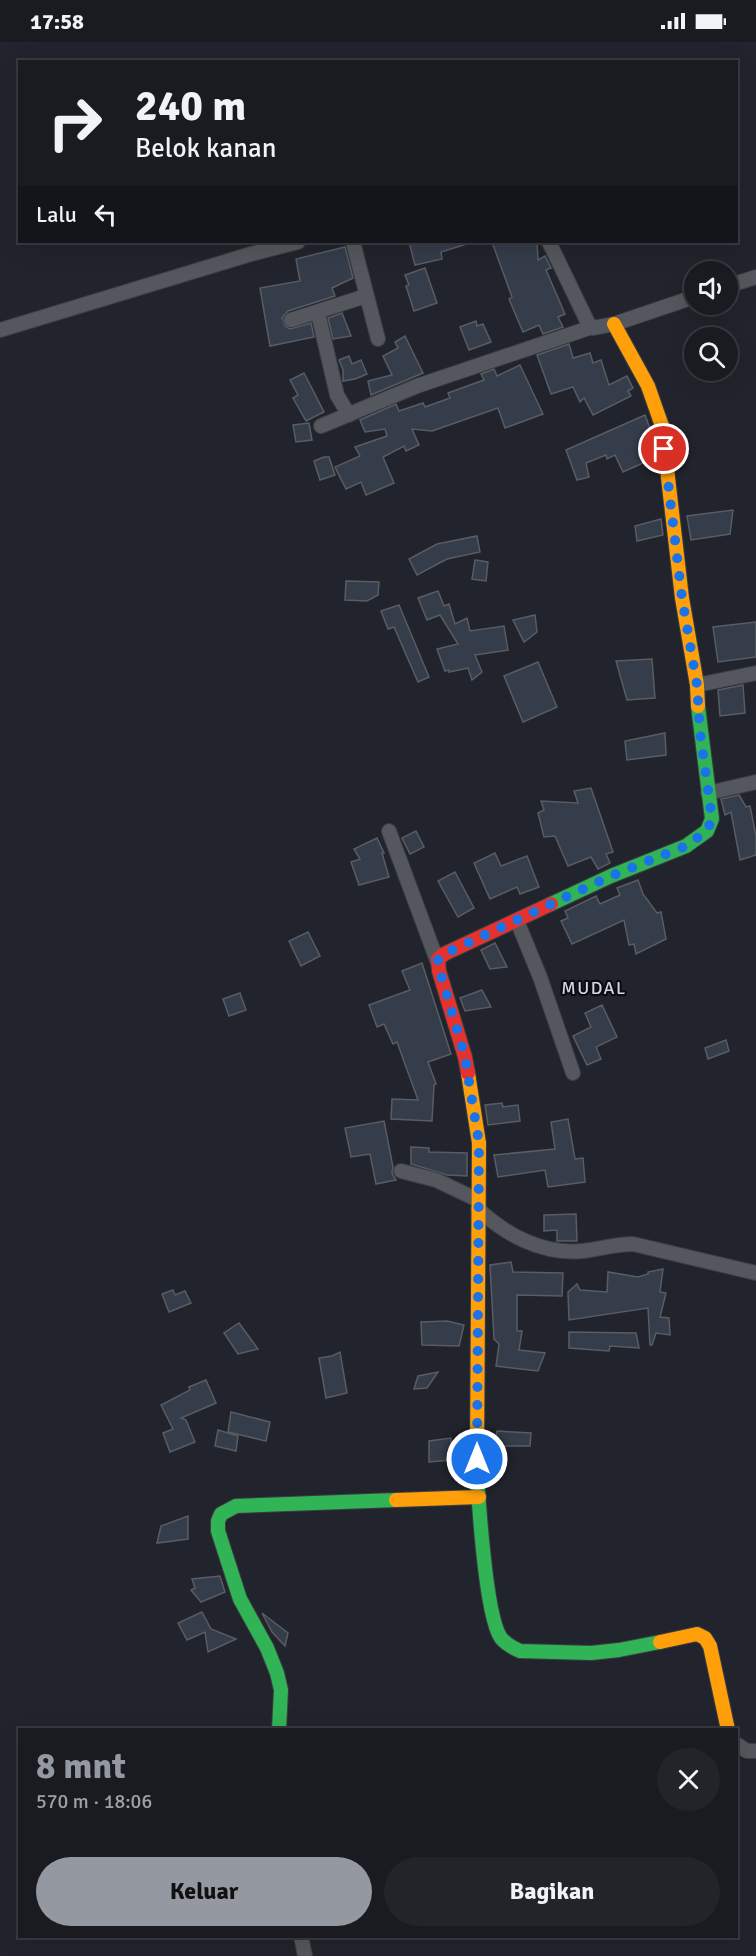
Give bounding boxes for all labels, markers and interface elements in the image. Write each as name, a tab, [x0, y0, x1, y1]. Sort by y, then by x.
text: 17:58	[30, 8, 84, 35]
text: 240 m	[135, 81, 246, 132]
icon: right	[36, 84, 114, 162]
text: Belok kanan	[135, 132, 276, 165]
icon: left	[89, 198, 122, 231]
text: Lalu	[36, 201, 77, 228]
map controls	[684, 261, 738, 381]
button: sound	[684, 261, 738, 315]
button: search	[684, 327, 738, 381]
pin	[638, 423, 689, 474]
icon: arrive	[647, 432, 680, 465]
district label: MUDAL	[561, 977, 627, 999]
position arrow	[445, 1427, 509, 1491]
text: 8 mnt	[36, 1744, 126, 1789]
button: close	[657, 1748, 720, 1811]
text: 570 m · 18:06	[36, 1789, 152, 1814]
button: Keluar	[36, 1857, 372, 1926]
button: Bagikan	[384, 1857, 720, 1926]

